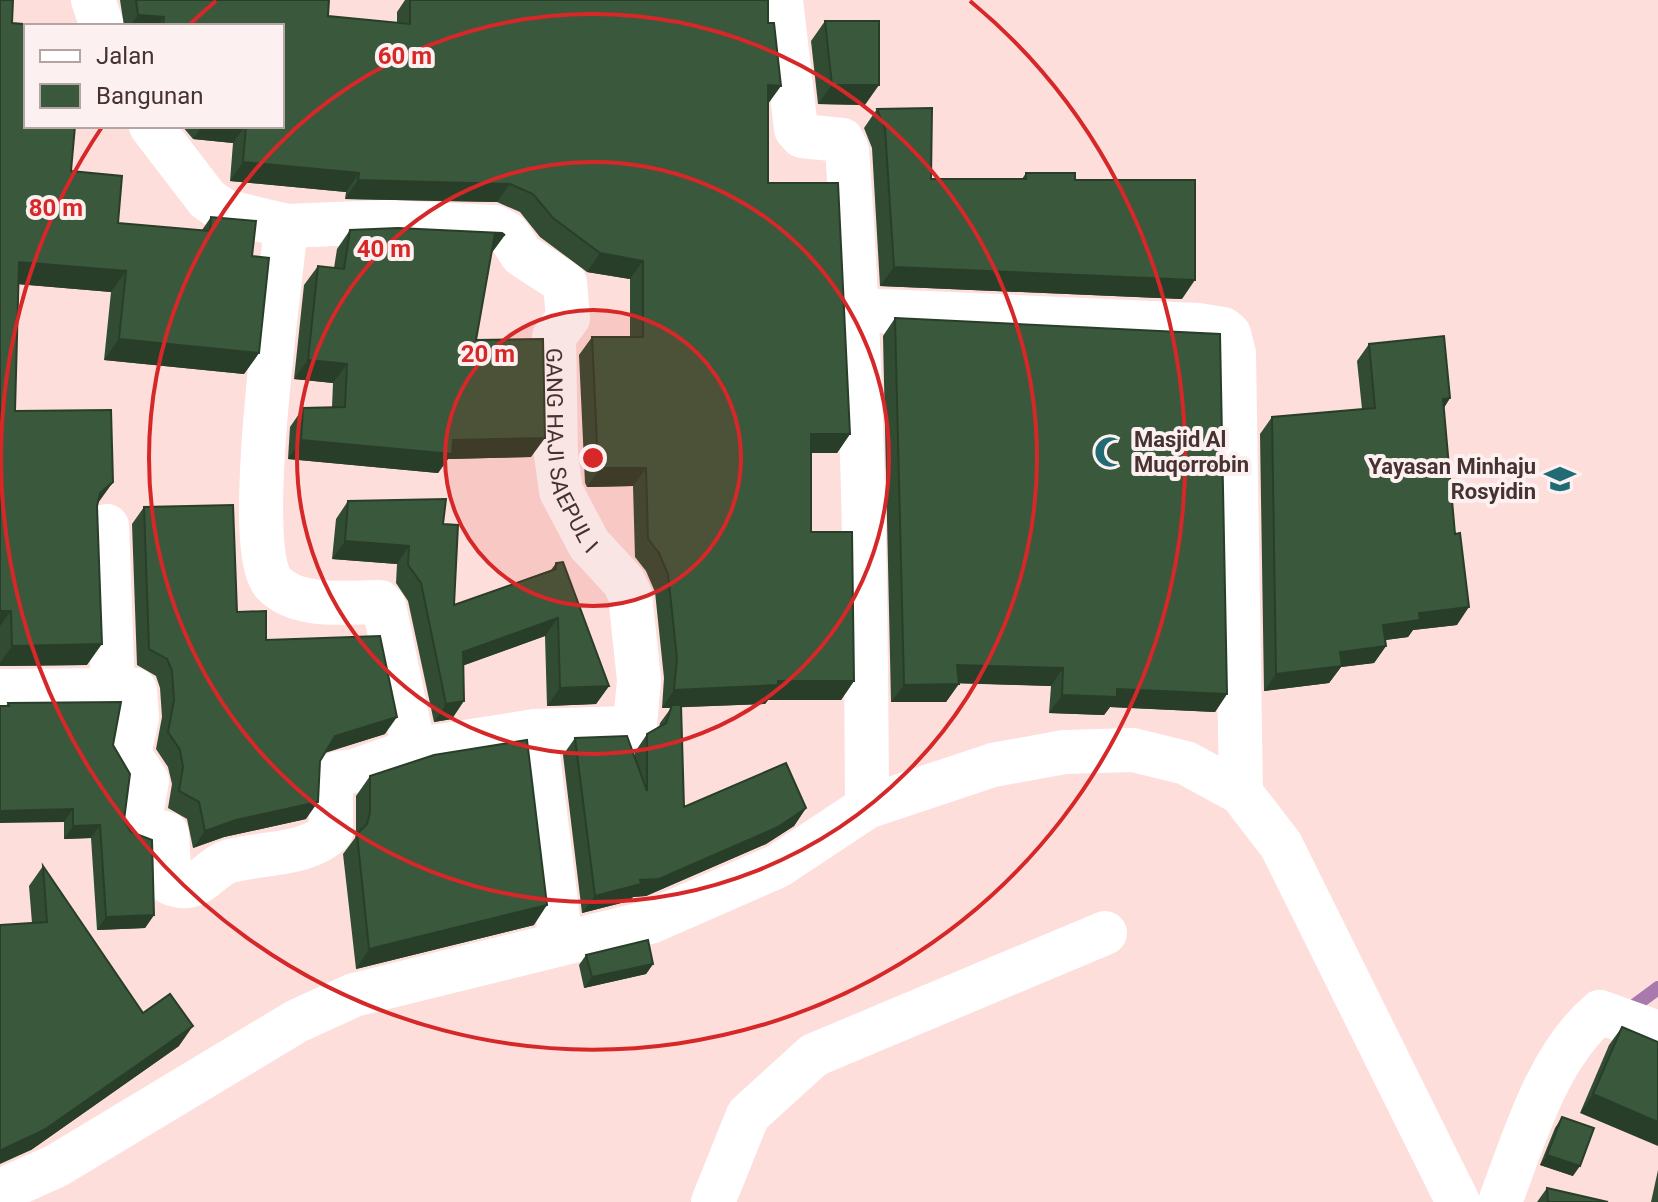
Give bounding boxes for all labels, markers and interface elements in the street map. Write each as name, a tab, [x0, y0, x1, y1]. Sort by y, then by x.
legend	[24, 24, 284, 128]
text: Jalan	[96, 42, 154, 70]
text: 60 m	[378, 42, 432, 70]
text: Bangunan	[96, 82, 204, 110]
text: 80 m	[29, 194, 83, 222]
text: 40 m	[357, 235, 411, 263]
text: 20 m	[461, 340, 515, 368]
street label: GANG HAJI SAEPUL I	[542, 348, 603, 558]
place label: Masjid Al Muqorrobin	[1134, 427, 1249, 477]
mosque icon: Masjid Al Muqorrobin	[1093, 435, 1127, 469]
centre of rings	[579, 444, 607, 472]
place label: Yayasan Minhaju Rosyidin	[1368, 454, 1536, 504]
school or university icon: Yayasan Minhaju Rosyidin	[1543, 462, 1577, 496]

